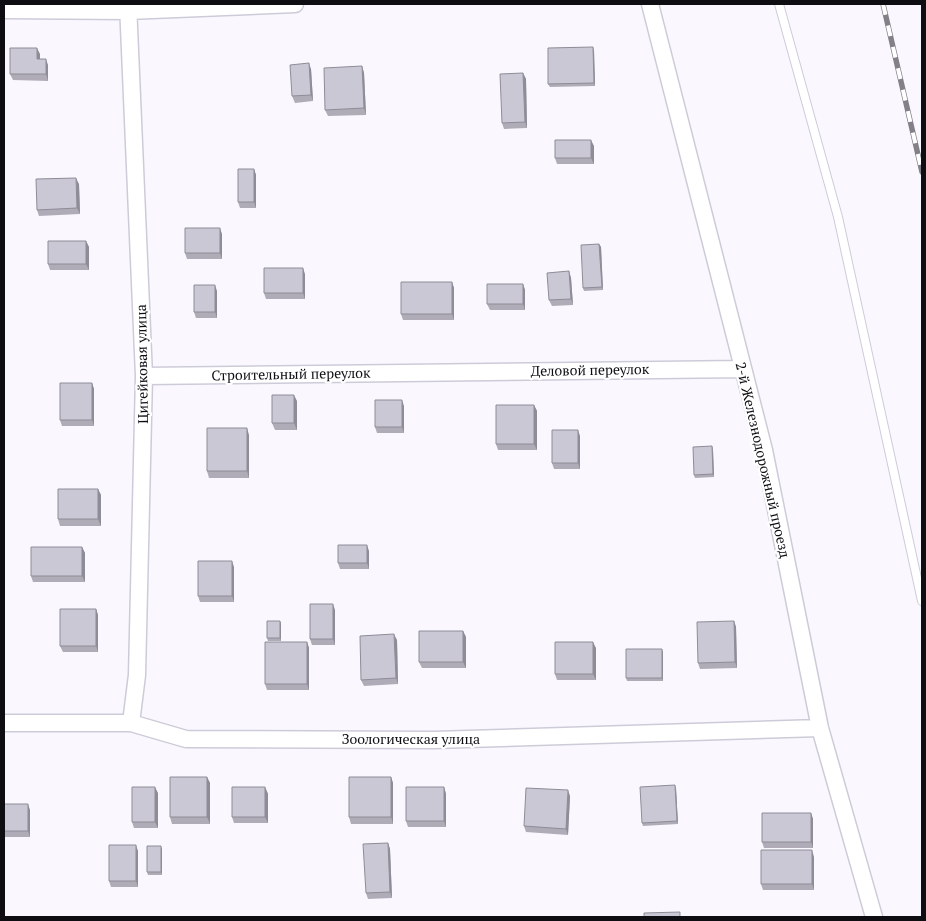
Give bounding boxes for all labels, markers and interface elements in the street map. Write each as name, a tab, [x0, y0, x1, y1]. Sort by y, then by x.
street label: Цигейковая улица	[131, 304, 152, 424]
street label: Деловой переулок	[531, 359, 650, 380]
street label: 2-й Железнодорожный проезд	[732, 360, 795, 560]
street label: Строительный переулок	[211, 363, 371, 384]
street label: Зоологическая улица	[342, 729, 480, 748]

